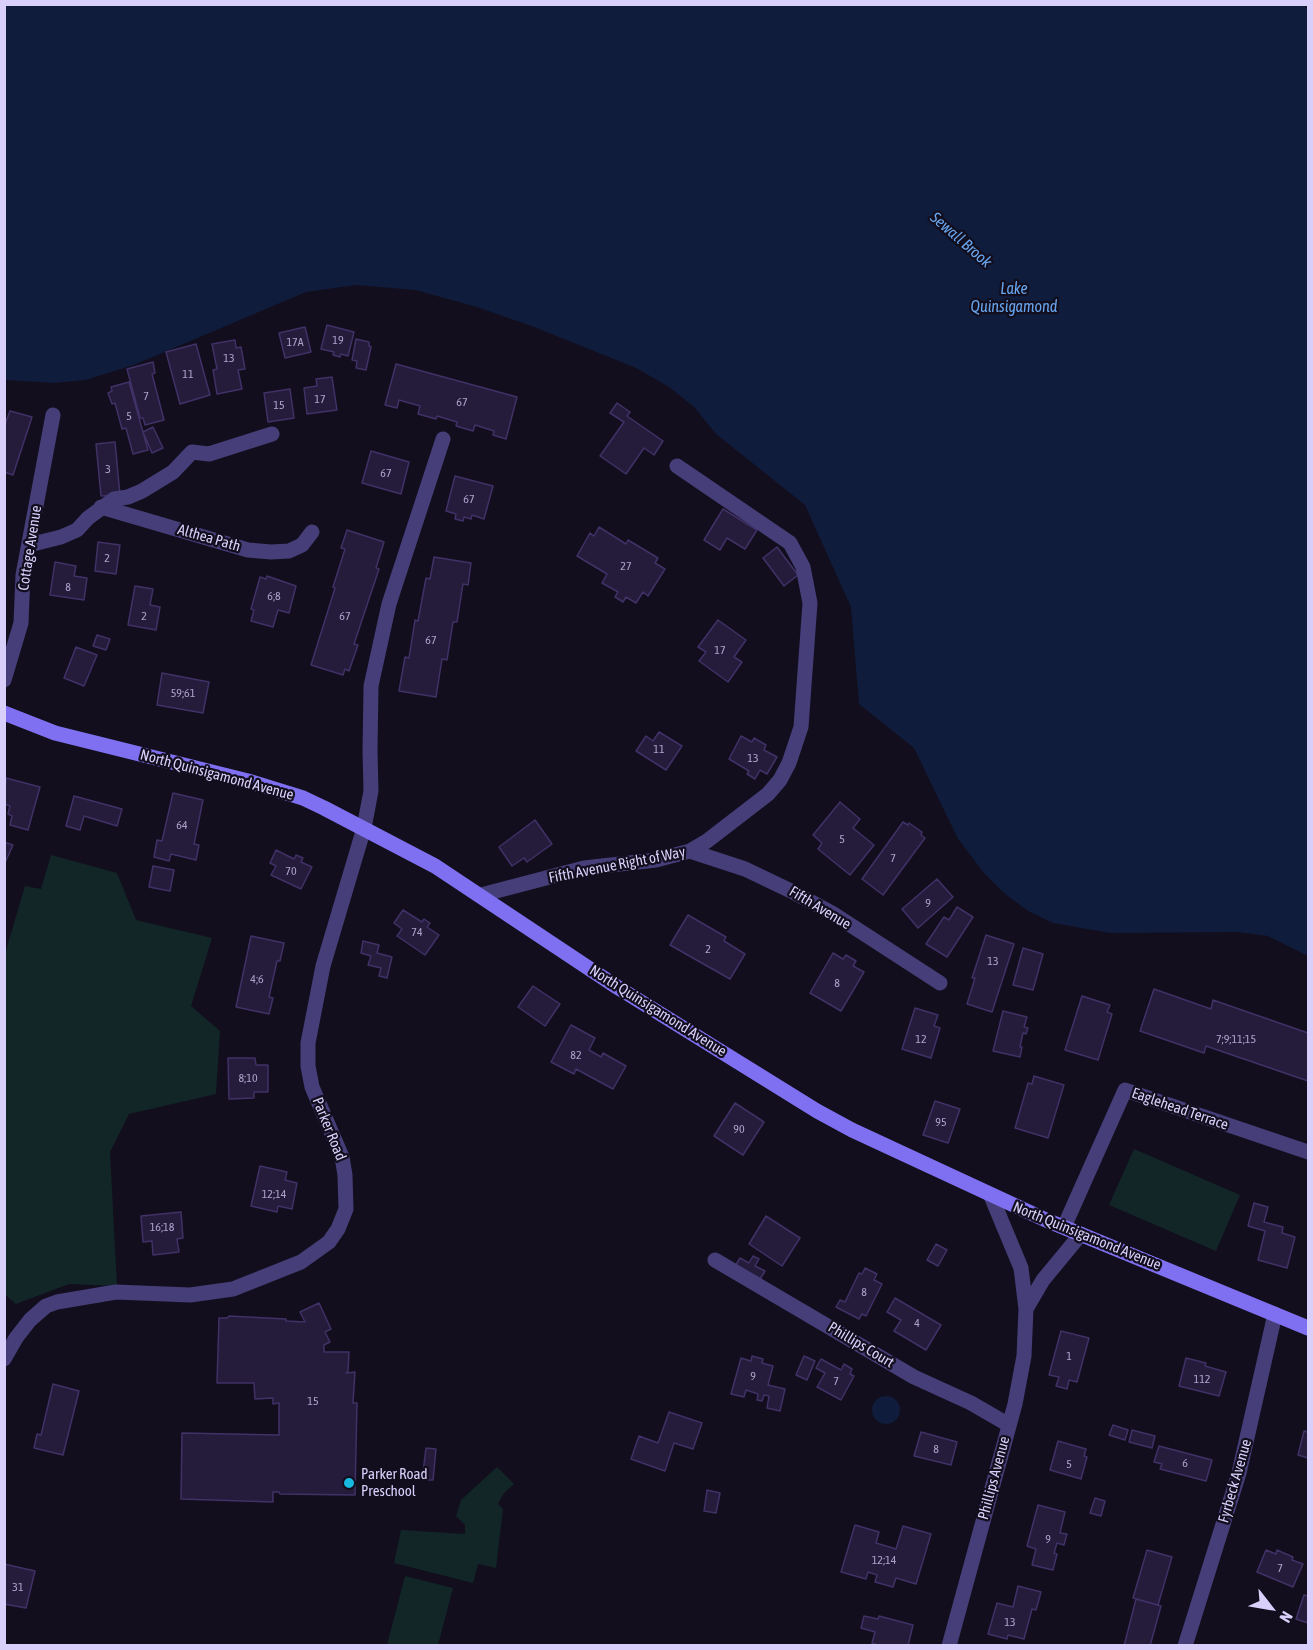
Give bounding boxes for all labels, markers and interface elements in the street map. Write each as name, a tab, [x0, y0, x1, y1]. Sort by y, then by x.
water label: Sewall Brook	[926, 208, 996, 272]
water label: Lake Quinsigamond	[971, 279, 1057, 317]
house number: 19	[332, 333, 344, 347]
house number: 17A	[286, 335, 304, 349]
house number: 13	[223, 351, 235, 365]
house number: 11	[182, 367, 194, 381]
house number: 7	[143, 389, 149, 403]
house number: 17	[314, 392, 326, 406]
house number: 67	[456, 395, 468, 409]
house number: 15	[273, 398, 285, 412]
house number: 5	[126, 409, 132, 423]
house number: 3	[105, 462, 111, 476]
house number: 67	[380, 466, 392, 480]
house number: 67	[463, 492, 475, 506]
street label: Cottage Avenue	[14, 504, 46, 592]
street label: Althea Path	[176, 520, 242, 556]
house number: 2	[104, 551, 110, 565]
house number: 27	[620, 559, 632, 573]
house number: 8	[65, 580, 71, 594]
house number: 6;8	[267, 589, 281, 603]
house number: 2	[141, 609, 147, 623]
house number: 67	[339, 609, 351, 623]
house number: 67	[425, 633, 437, 647]
house number: 17	[714, 643, 726, 657]
house number: 59;61	[171, 686, 195, 700]
house number: 11	[653, 742, 665, 756]
street label: North Quinsigamond Avenue	[138, 746, 296, 804]
house number: 13	[747, 751, 759, 765]
house number: 64	[176, 818, 188, 832]
house number: 5	[839, 832, 845, 846]
street label: Fifth Avenue Right of Way	[547, 843, 687, 887]
house number: 7	[890, 851, 896, 865]
house number: 70	[285, 864, 297, 878]
street label: Fifth Avenue	[786, 883, 854, 933]
house number: 9	[925, 896, 931, 910]
house number: 74	[411, 925, 423, 939]
house number: 2	[705, 942, 711, 956]
house number: 13	[987, 954, 999, 968]
street label: North Quinsigamond Avenue	[586, 961, 730, 1061]
house number: 4;6	[250, 972, 264, 986]
house number: 8	[834, 976, 840, 990]
house number: 12	[915, 1032, 927, 1046]
house number: 7;9;11;15	[1216, 1032, 1256, 1046]
house number: 82	[570, 1048, 582, 1062]
house number: 8;10	[238, 1071, 258, 1085]
street label: Eaglehead Terrace	[1129, 1084, 1231, 1134]
street label: Parker Road	[308, 1095, 350, 1163]
house number: 95	[935, 1115, 947, 1129]
house number: 90	[733, 1122, 745, 1136]
house number: 12;14	[262, 1187, 286, 1201]
street label: North Quinsigamond Avenue	[1010, 1198, 1164, 1274]
house number: 16;18	[150, 1220, 174, 1234]
house number: 8	[861, 1285, 867, 1299]
house number: 4	[914, 1316, 920, 1330]
street label: Phillips Court	[825, 1318, 897, 1372]
house number: 1	[1066, 1349, 1072, 1363]
house number: 9	[750, 1369, 756, 1383]
house number: 112	[1194, 1372, 1210, 1386]
house number: 7	[833, 1374, 839, 1388]
house number: 15	[307, 1394, 319, 1408]
street label: Phillips Avenue	[974, 1434, 1014, 1522]
street label: Fyrbeck Avenue	[1214, 1437, 1256, 1525]
house number: 8	[933, 1442, 939, 1456]
house number: 6	[1182, 1456, 1188, 1470]
house number: 5	[1066, 1457, 1072, 1471]
place label: Parker Road Preschool	[361, 1465, 428, 1500]
marker: Parker Road Preschool	[342, 1476, 356, 1490]
house number: 9	[1045, 1532, 1051, 1546]
house number: 12;14	[872, 1553, 896, 1567]
house number: 7	[1277, 1561, 1283, 1575]
north arrow	[1241, 1578, 1301, 1638]
house number: 31	[12, 1580, 24, 1594]
text: N	[1276, 1609, 1297, 1626]
house number: 13	[1004, 1615, 1016, 1629]

